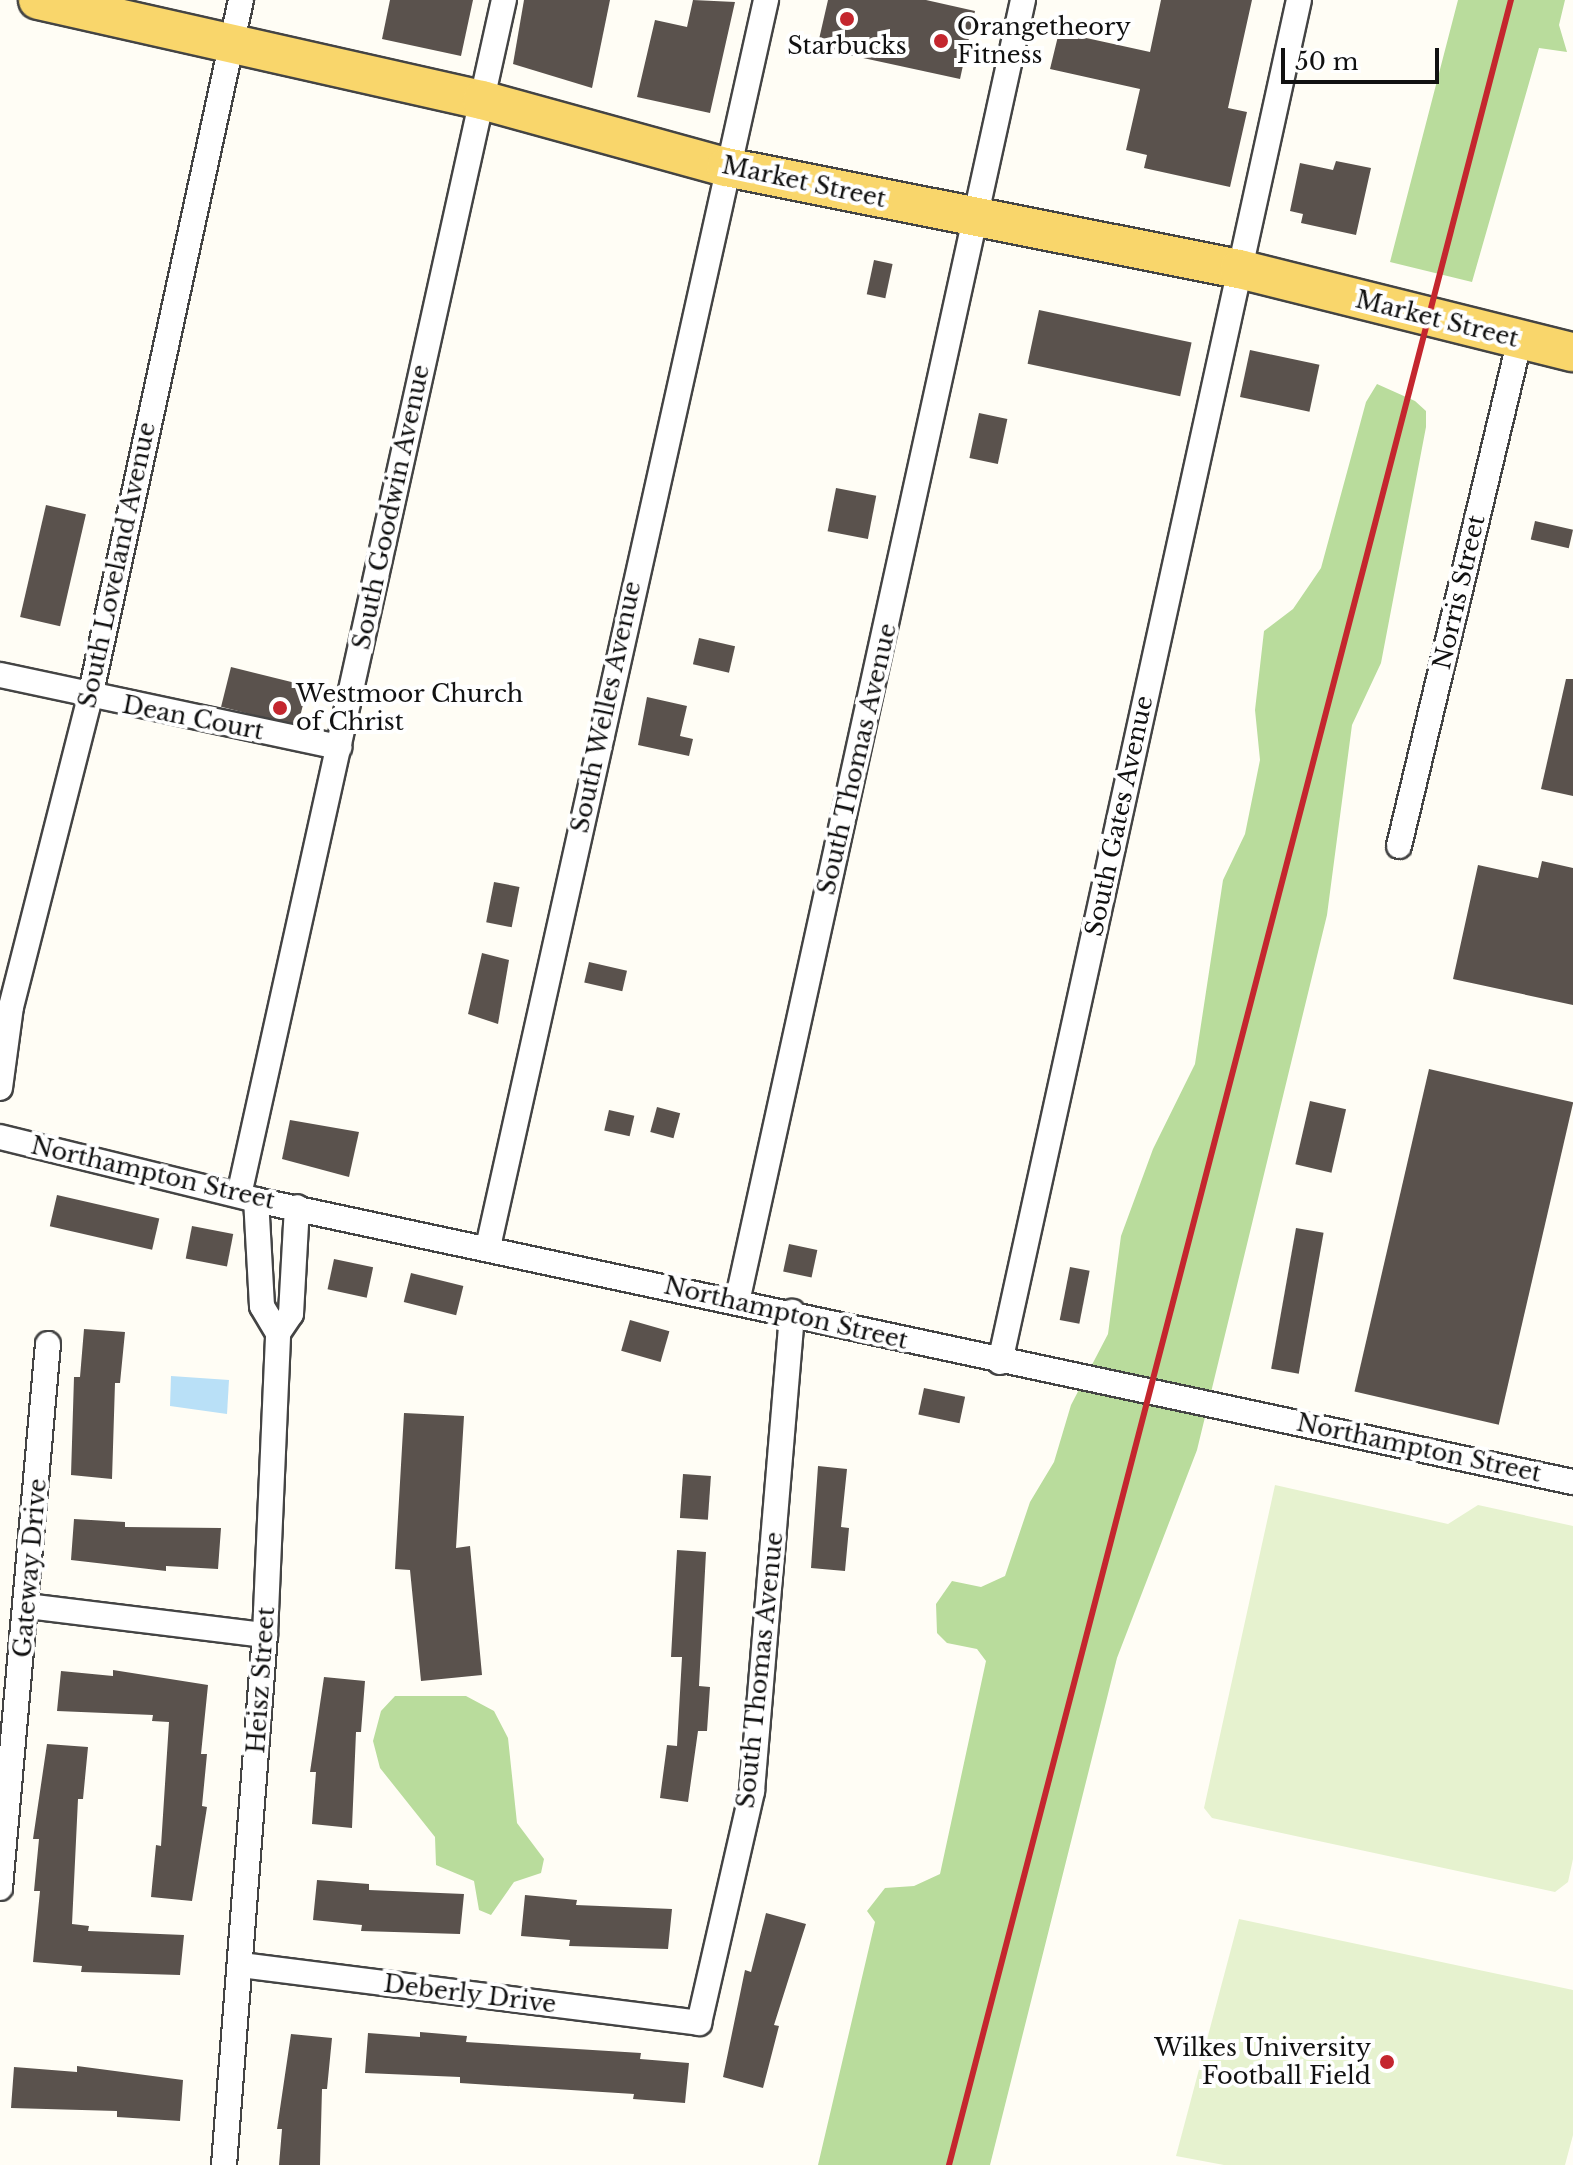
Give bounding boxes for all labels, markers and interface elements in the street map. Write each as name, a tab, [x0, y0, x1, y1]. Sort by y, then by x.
marker: Starbucks	[838, 10, 856, 28]
place label: Orangetheory Fitness	[957, 13, 1131, 69]
place label: Starbucks	[787, 32, 907, 60]
marker: Orangetheory Fitness	[932, 32, 950, 50]
scale bar	[1285, 32, 1443, 82]
text: 50 m	[1295, 47, 1358, 76]
street label: Market Street	[719, 151, 889, 213]
street label: Market Street	[1353, 285, 1521, 353]
street label: South Goodwin Avenue	[347, 361, 435, 653]
street label: South Loveland Avenue	[73, 419, 161, 711]
street label: Norris Street	[1427, 512, 1491, 672]
street label: South Welles Avenue	[565, 578, 647, 836]
street label: South Thomas Avenue	[812, 620, 902, 898]
place label: Westmoor Church of Christ	[296, 680, 524, 736]
street label: Dean Court	[120, 690, 266, 746]
street label: South Gates Avenue	[1079, 693, 1159, 939]
marker: Westmoor Church of Christ	[271, 699, 289, 717]
street label: Northampton Street	[28, 1131, 278, 1215]
street label: Northampton Street	[661, 1271, 911, 1355]
street label: Northampton Street	[1294, 1408, 1544, 1488]
street label: Gateway Drive	[8, 1477, 52, 1659]
street label: South Thomas Avenue	[731, 1530, 789, 1810]
street label: Heisz Street	[242, 1606, 280, 1754]
street label: Deberly Drive	[382, 1969, 558, 2019]
place label: Wilkes University Football Field	[1154, 2034, 1371, 2090]
marker: Wilkes University Football Field	[1378, 2053, 1396, 2071]

